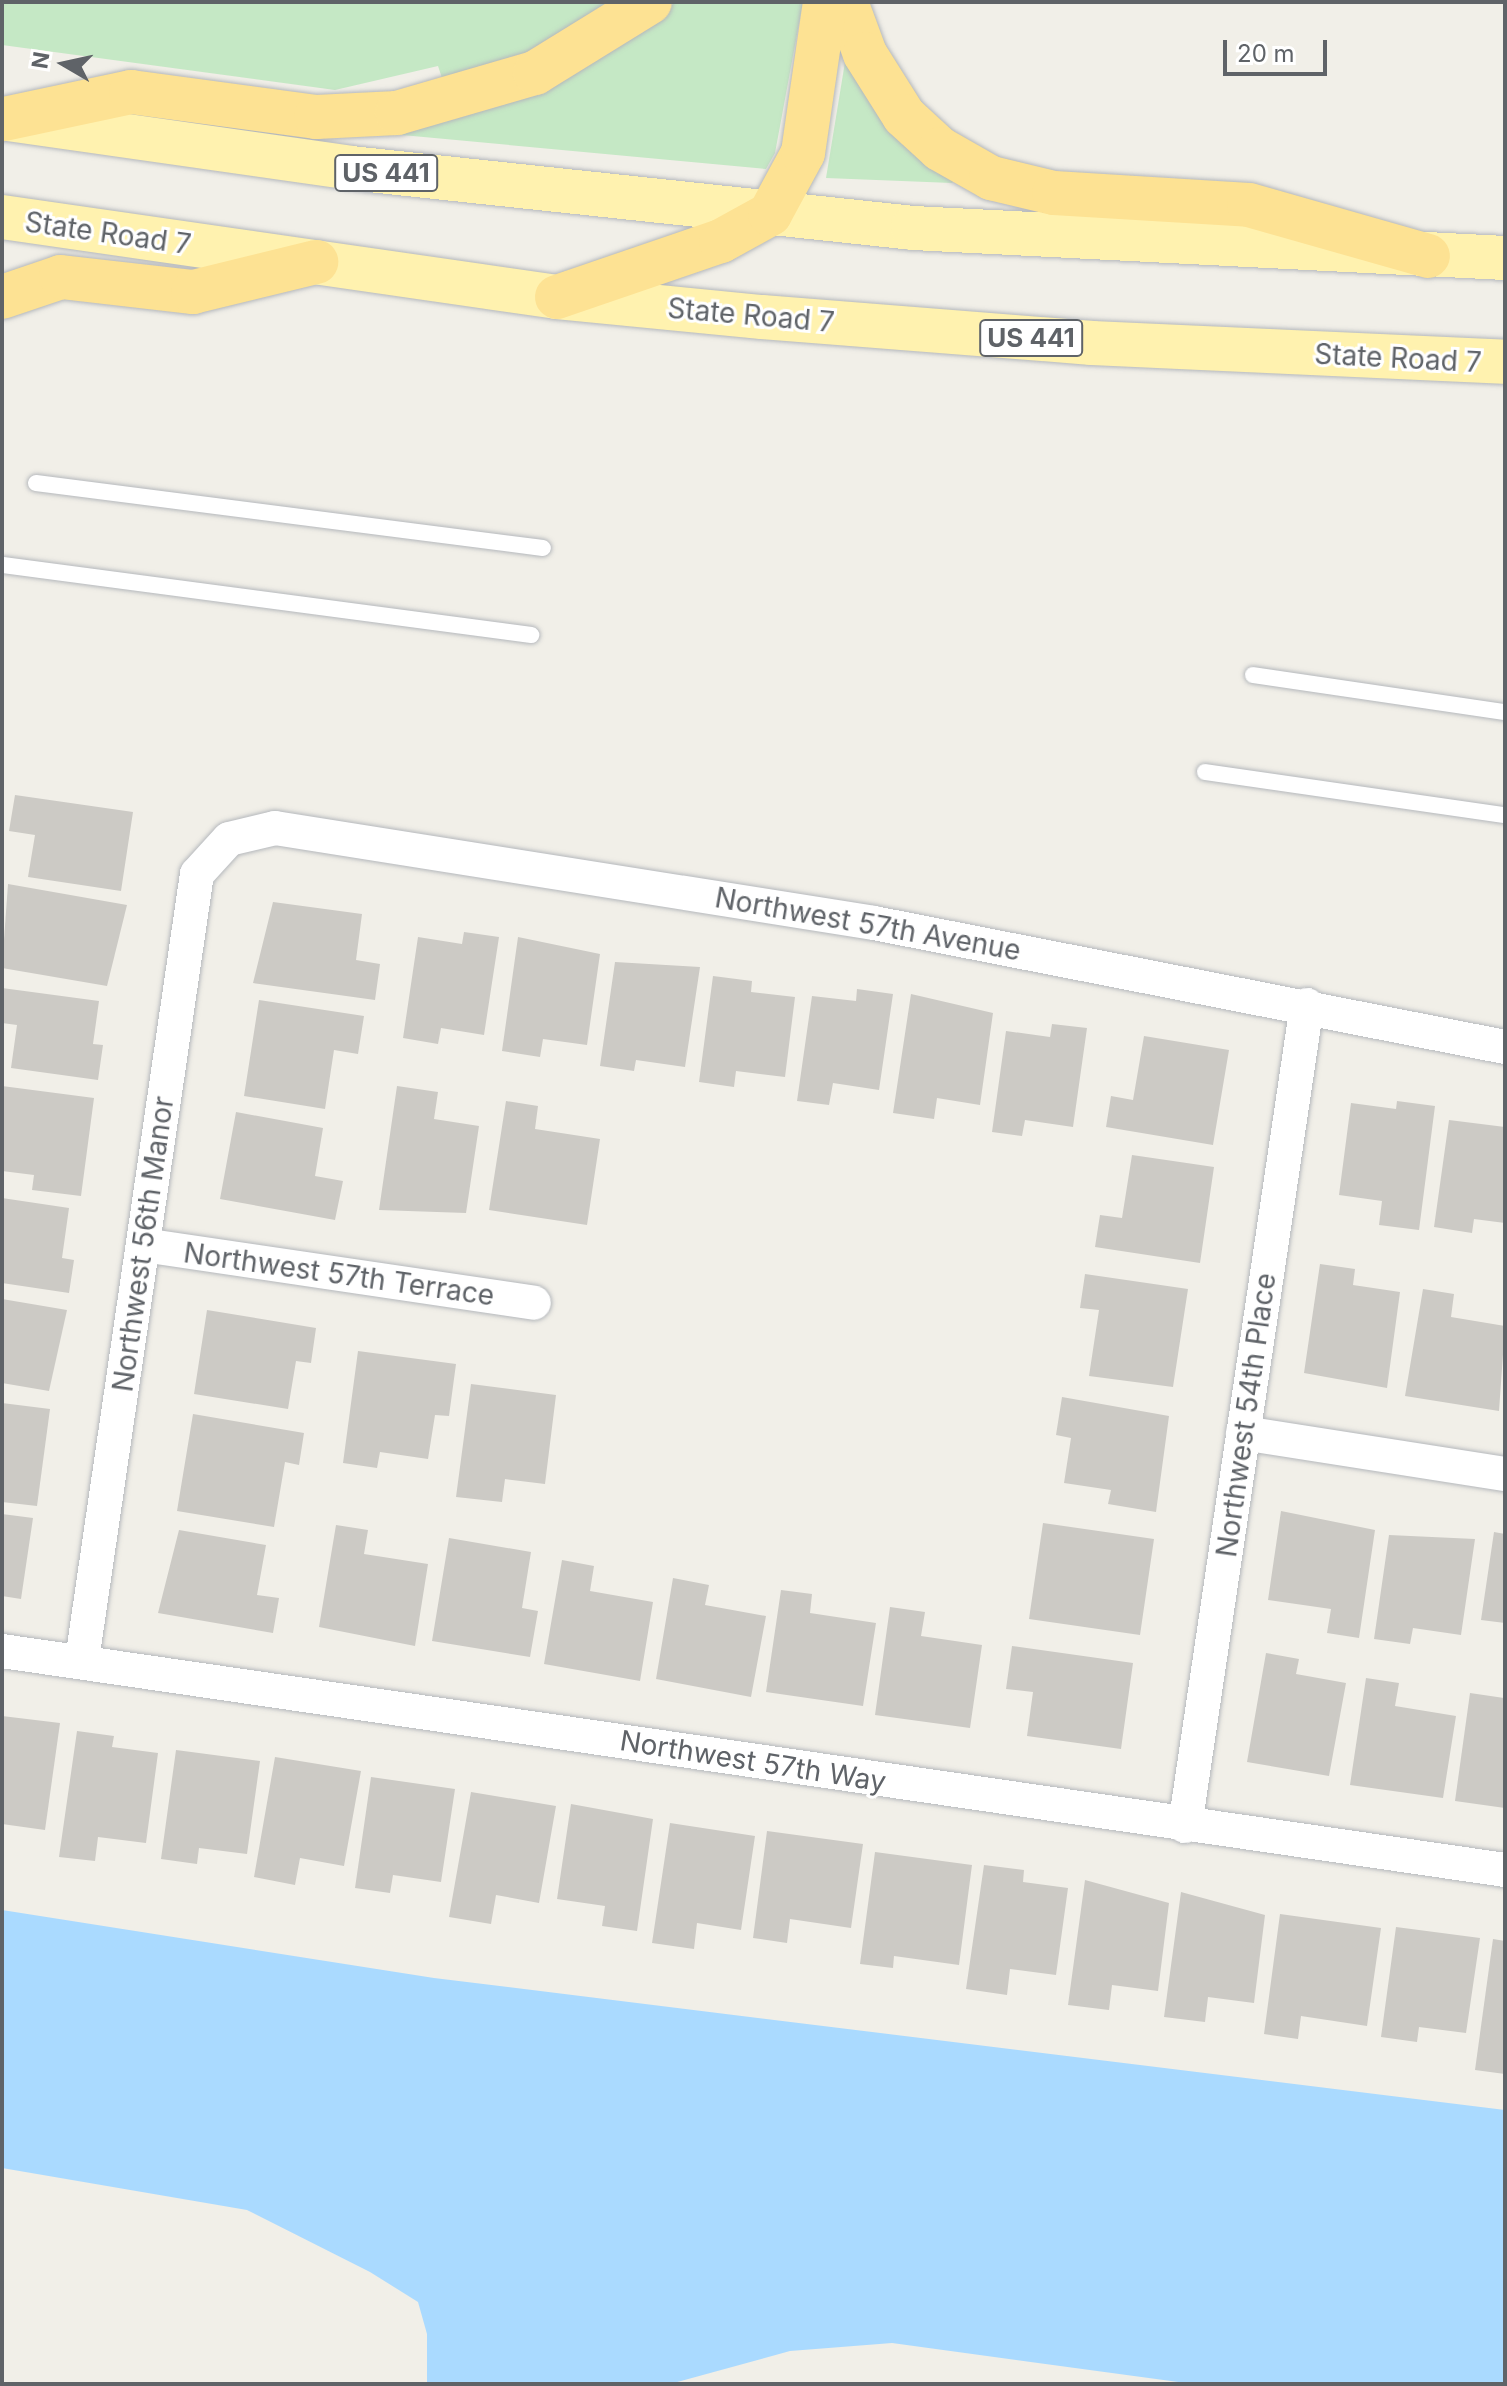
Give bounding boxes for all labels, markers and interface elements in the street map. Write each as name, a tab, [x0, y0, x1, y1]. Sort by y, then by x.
north arrow	[24, 24, 104, 104]
scale bar	[1227, 24, 1331, 74]
text: 20 m	[1237, 39, 1295, 68]
text: N	[26, 50, 54, 71]
road number: US 441	[334, 151, 438, 195]
street label: State Road 7	[23, 205, 193, 261]
street label: State Road 7	[666, 291, 836, 339]
road number: US 441	[979, 316, 1083, 360]
street label: State Road 7	[1314, 337, 1482, 379]
street label: Northwest 57th Avenue	[712, 881, 1024, 967]
street label: Northwest 56th Manor	[106, 1094, 180, 1394]
street label: Northwest 57th Terrace	[182, 1236, 496, 1312]
street label: Northwest 54th Place	[1209, 1271, 1283, 1559]
street label: Northwest 57th Way	[618, 1723, 888, 1799]

